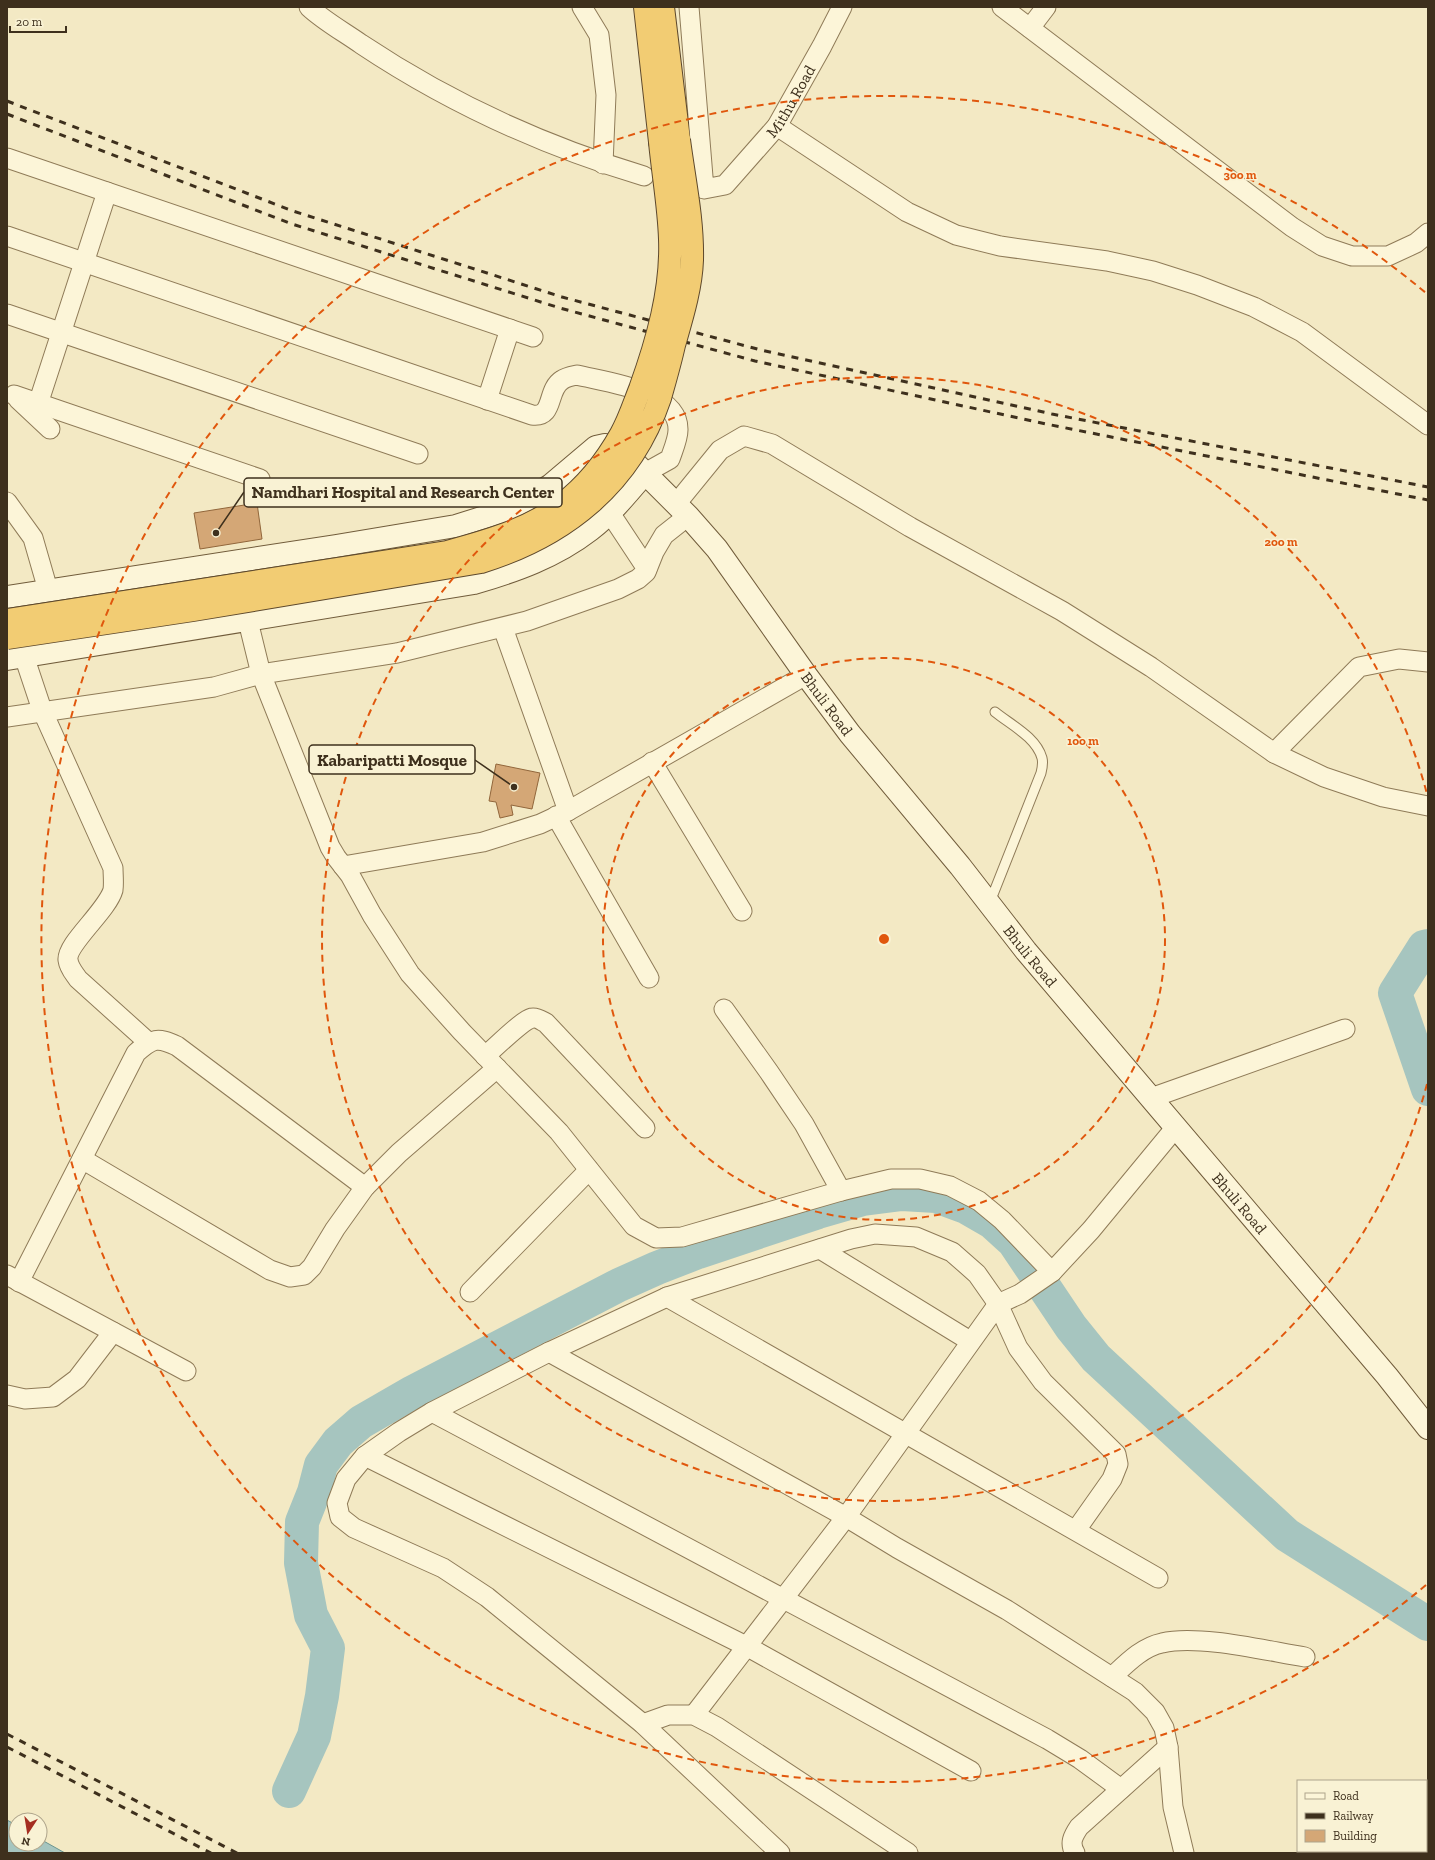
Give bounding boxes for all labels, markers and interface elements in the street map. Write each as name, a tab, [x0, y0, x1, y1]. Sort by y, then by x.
scale bar	[10, 8, 66, 34]
text: 20 m	[16, 15, 43, 29]
street label: Mithu Road	[762, 62, 819, 142]
text: 300 m	[1224, 168, 1257, 182]
callout: Namdhari Hospital and Research Center	[244, 478, 562, 507]
text: Namdhari Hospital and Research Center	[252, 482, 555, 502]
text: 200 m	[1264, 535, 1298, 549]
street label: Bhuli Road	[797, 668, 857, 740]
text: 100 m	[1067, 734, 1099, 748]
callout: Kabaripatti Mosque	[309, 745, 475, 774]
text: Kabaripatti Mosque	[317, 750, 467, 770]
street label: Bhuli Road	[999, 921, 1061, 991]
centre of rings	[877, 932, 891, 946]
street label: Bhuli Road	[1208, 1169, 1271, 1238]
legend	[1297, 1780, 1427, 1852]
text: Road	[1333, 1789, 1359, 1803]
text: Railway	[1333, 1809, 1374, 1823]
north arrow	[8, 1812, 48, 1852]
text: Building	[1333, 1829, 1377, 1843]
text: N	[20, 1834, 31, 1849]

